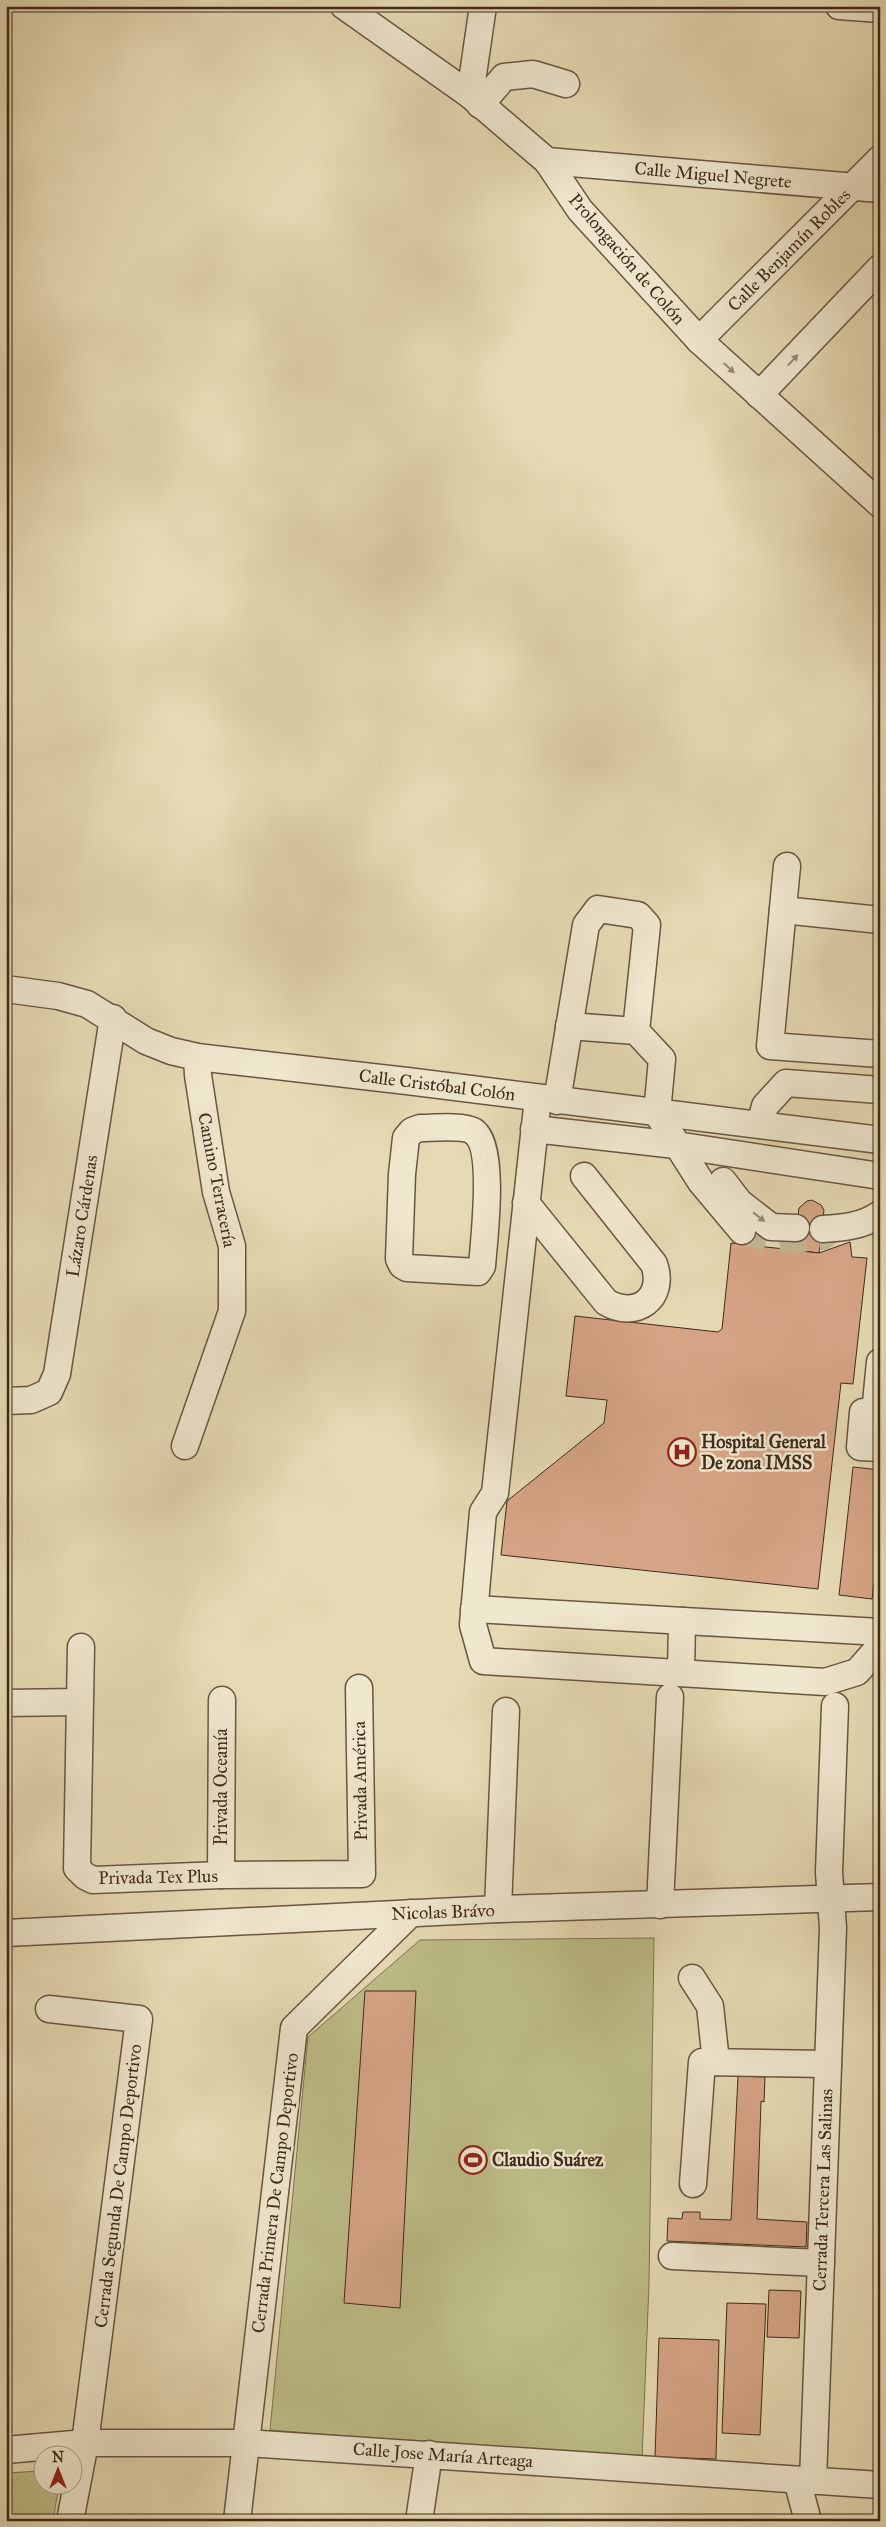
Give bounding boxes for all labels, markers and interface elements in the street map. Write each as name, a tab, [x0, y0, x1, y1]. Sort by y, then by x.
street label: Calle Miguel Negrete	[633, 157, 793, 194]
street label: Calle Benjamín Robles	[723, 184, 855, 316]
street label: Prolongación de Colón	[563, 189, 690, 330]
one-way arrow	[787, 355, 799, 367]
one-way arrow	[722, 362, 734, 374]
street label: Calle Cristóbal Colón	[358, 1064, 517, 1106]
street label: Camino Terracería	[193, 1111, 241, 1250]
street label: Lázaro Cárdenas	[61, 1153, 103, 1279]
one-way arrow	[752, 1212, 765, 1223]
place label: Hospital General De zona IMSS	[701, 1431, 827, 1474]
hospital icon: Hospital General De zona IMSS	[667, 1437, 697, 1467]
street label: Privada América	[348, 1720, 372, 1841]
street label: Privada Oceanía	[210, 1728, 232, 1846]
street label: Privada Tex Plus	[98, 1865, 218, 1889]
street label: Nicolas Brávo	[391, 1899, 495, 1925]
street label: Cerrada Segunda De Campo Deportivo	[90, 2043, 147, 2329]
street label: Cerrada Primera De Campo Deportivo	[247, 2052, 303, 2334]
street label: Cerrada Tercera Las Salinas	[808, 2088, 838, 2292]
sports icon: Claudio Suárez	[458, 2145, 488, 2175]
place label: Claudio Suárez	[492, 2149, 604, 2171]
street label: Calle Jose María Arteaga	[352, 2438, 534, 2473]
north arrow	[32, 2444, 82, 2494]
text: N	[52, 2449, 64, 2466]

